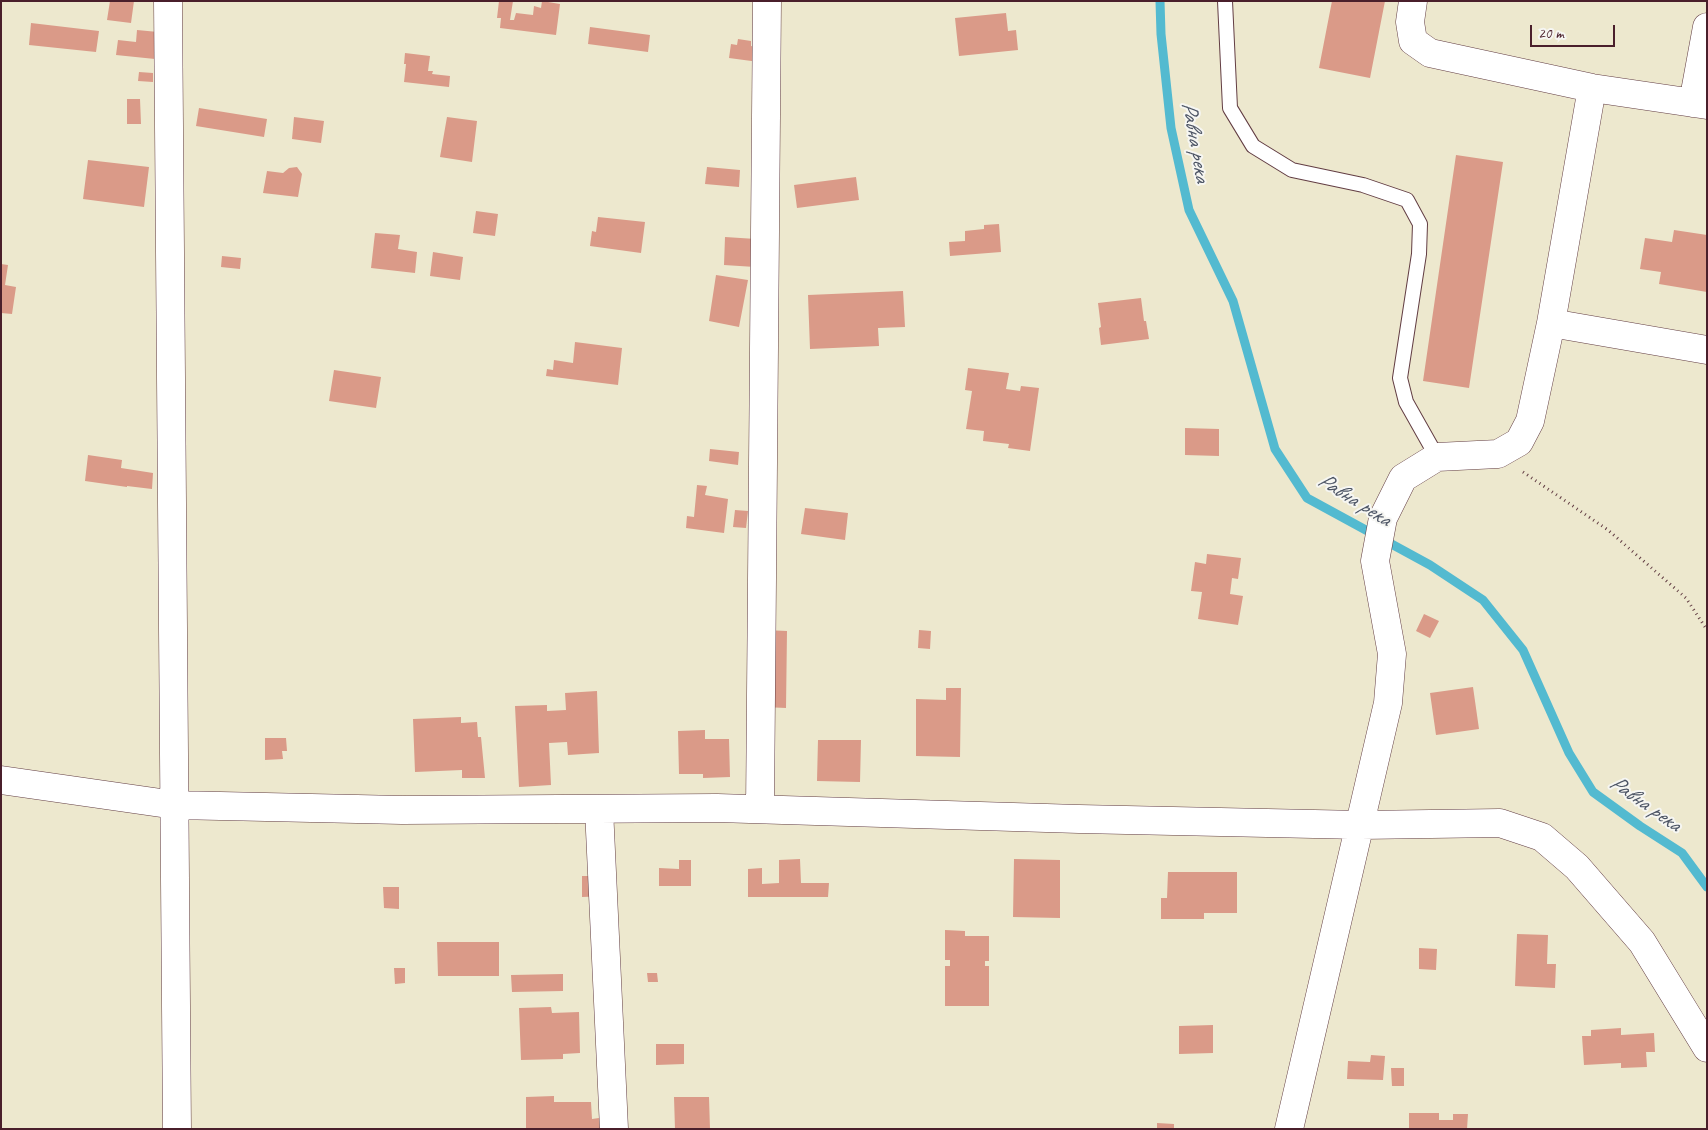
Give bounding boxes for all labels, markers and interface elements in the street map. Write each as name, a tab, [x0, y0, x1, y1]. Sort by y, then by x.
scale bar	[1533, 15, 1618, 47]
text: 20 m	[1538, 24, 1564, 43]
water label: Равна река	[1175, 100, 1215, 184]
water label: Равна река	[1313, 467, 1395, 533]
water label: Равна река	[1604, 770, 1686, 838]

